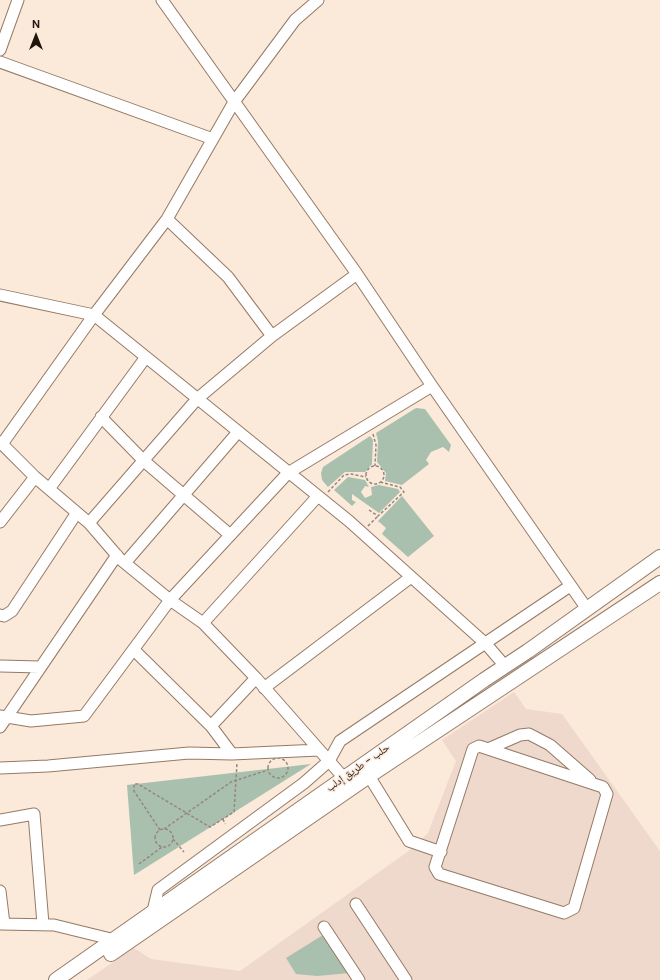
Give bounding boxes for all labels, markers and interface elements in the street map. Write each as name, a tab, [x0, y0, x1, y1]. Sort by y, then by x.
north arrow	[16, 16, 56, 56]
text: N	[32, 17, 40, 31]
street label: حلب - طريق إدلب	[324, 741, 392, 795]

